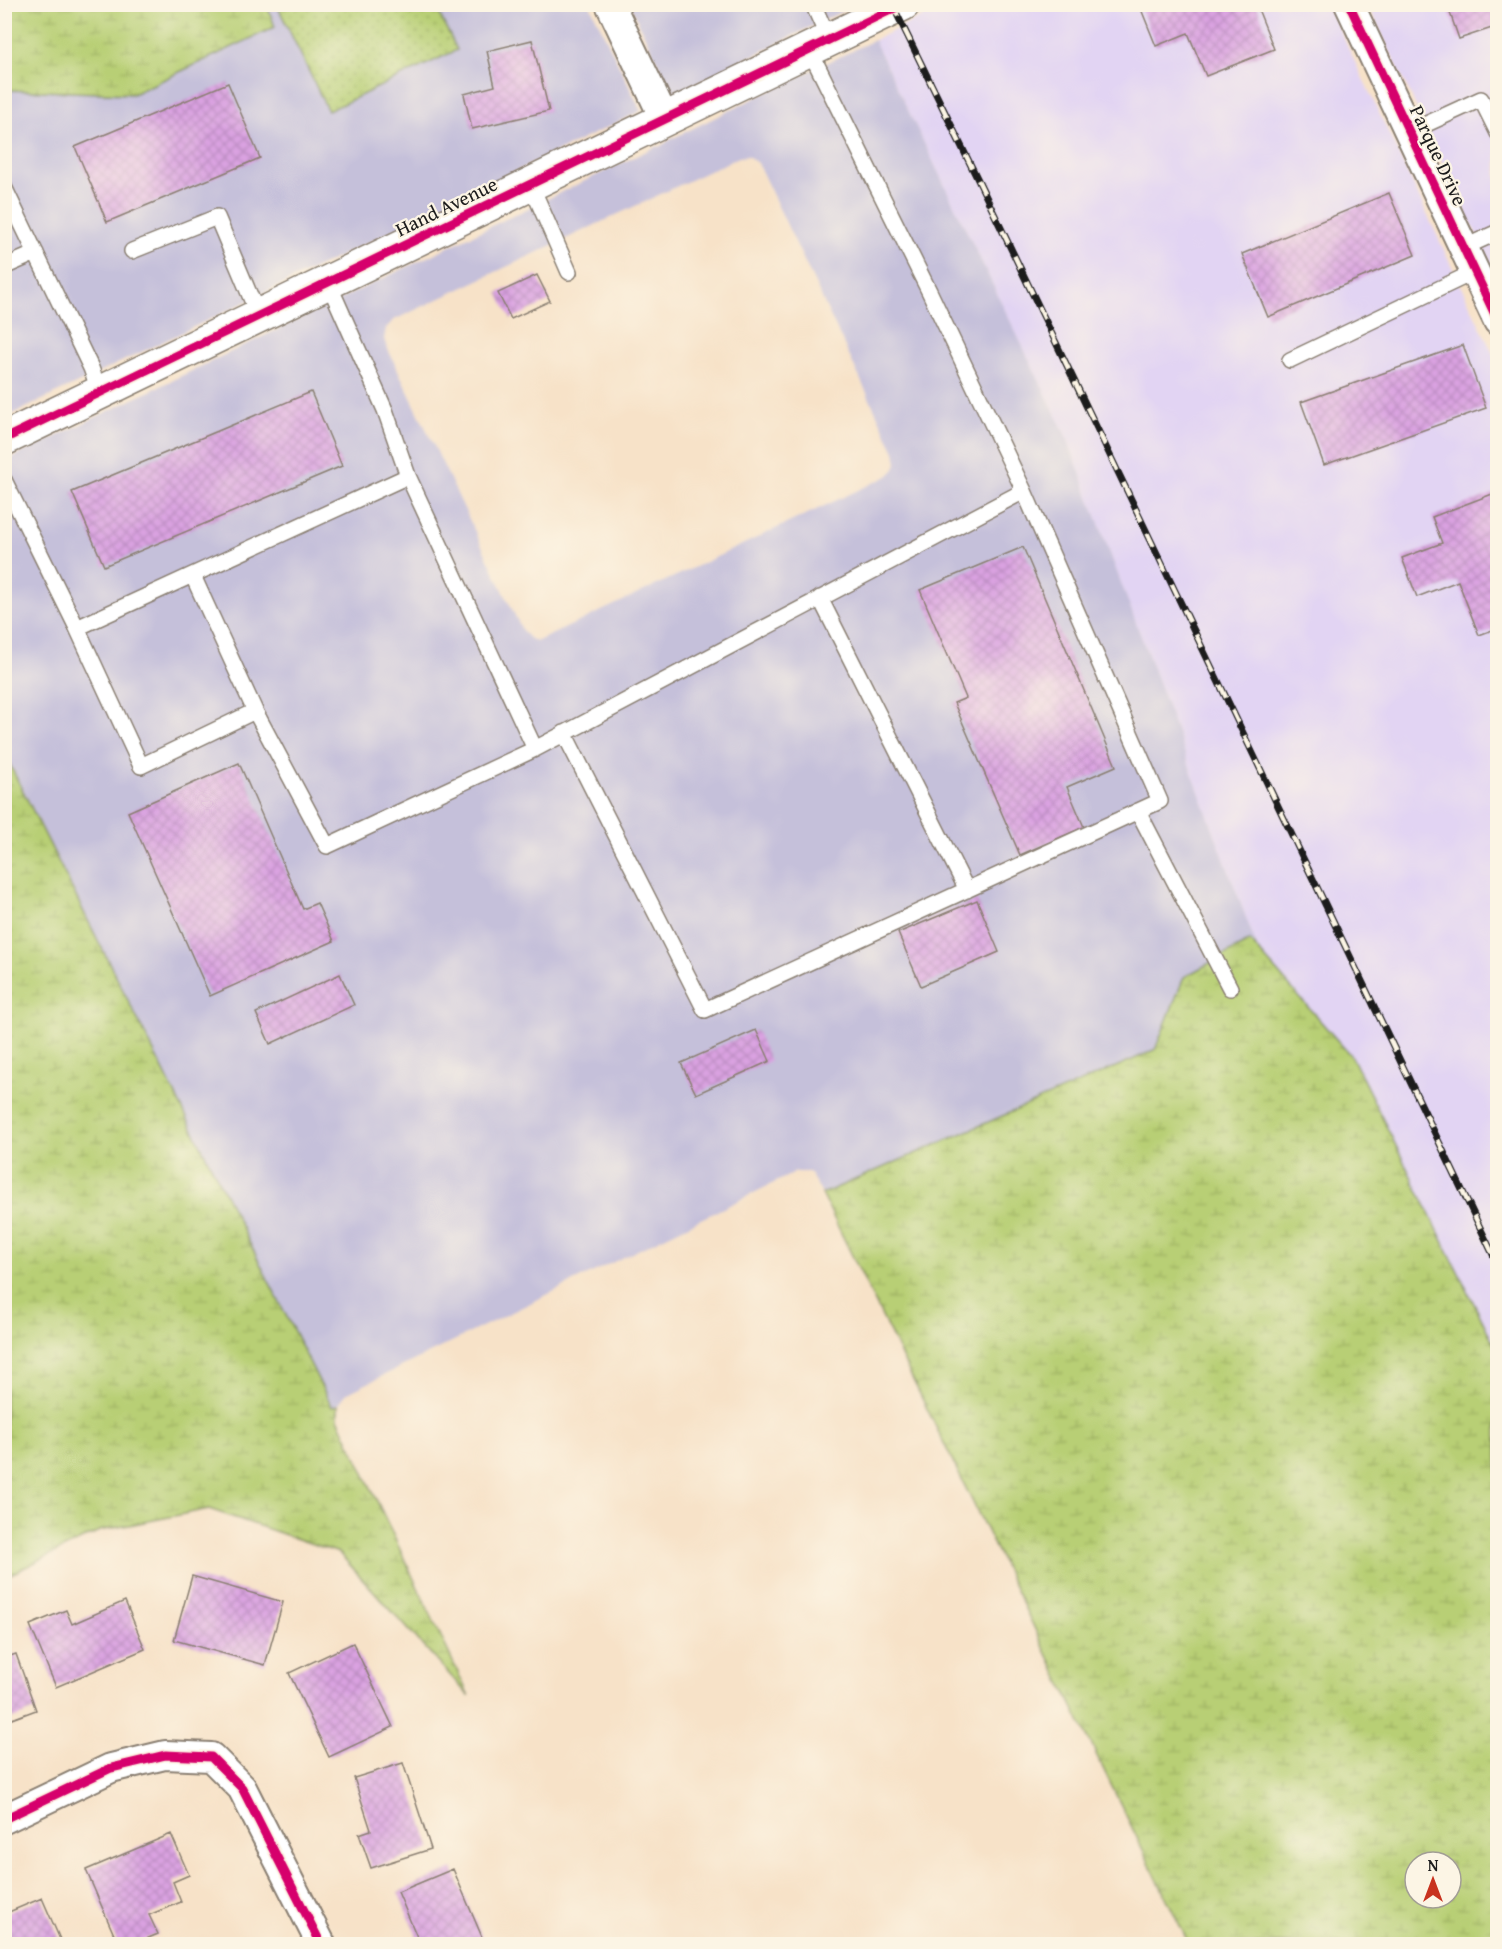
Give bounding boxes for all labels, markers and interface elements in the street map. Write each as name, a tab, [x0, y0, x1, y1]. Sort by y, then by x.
street label: Parque Drive	[1403, 100, 1475, 210]
street label: Hand Avenue	[390, 169, 502, 243]
north arrow	[1403, 1850, 1463, 1910]
text: N	[1428, 1853, 1439, 1877]

